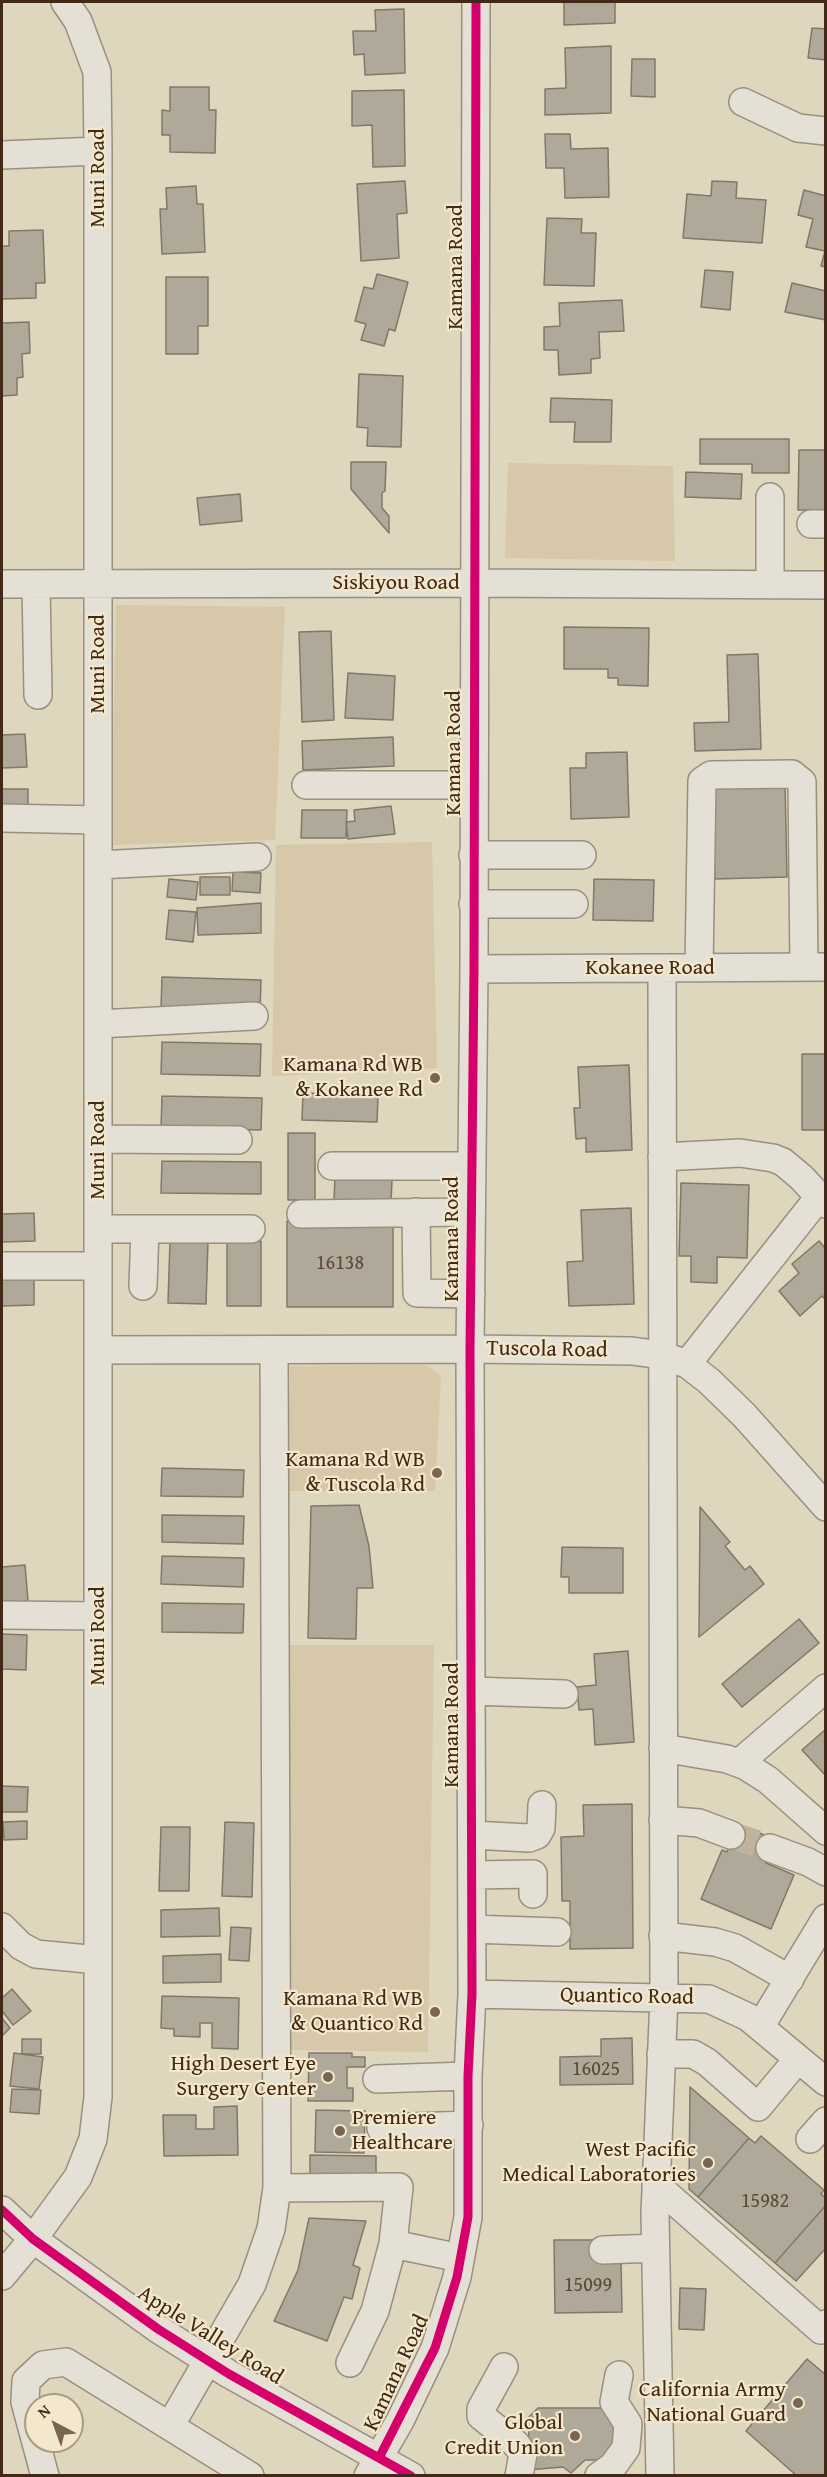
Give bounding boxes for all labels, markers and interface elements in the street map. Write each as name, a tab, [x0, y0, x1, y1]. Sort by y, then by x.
street label: Muni Road	[85, 128, 111, 228]
street label: Kamana Road	[443, 204, 469, 330]
street label: Siskiyou Road	[332, 570, 460, 596]
street label: Muni Road	[85, 614, 111, 714]
street label: Kamana Road	[441, 690, 467, 816]
street label: Kokanee Road	[585, 955, 715, 981]
place label: Kamana Rd WB & Kokanee Rd	[283, 1052, 423, 1104]
marker: Kamana Rd WB & Kokanee Rd	[428, 1071, 442, 1085]
street label: Muni Road	[85, 1100, 111, 1200]
street label: Kamana Road	[439, 1176, 465, 1302]
house number: 16138	[316, 1252, 364, 1276]
street label: Tuscola Road	[486, 1336, 608, 1364]
place label: Kamana Rd WB & Tuscola Rd	[285, 1447, 425, 1498]
marker: Kamana Rd WB & Tuscola Rd	[430, 1466, 444, 1480]
street label: Muni Road	[85, 1586, 111, 1686]
street label: Kamana Road	[439, 1662, 465, 1788]
street label: Quantico Road	[560, 1983, 694, 2011]
place label: Kamana Rd WB & Quantico Rd	[283, 1986, 423, 2038]
marker: Kamana Rd WB & Quantico Rd	[428, 2005, 442, 2019]
place label: High Desert Eye Surgery Center	[171, 2051, 316, 2102]
house number: 16025	[572, 2058, 620, 2082]
marker: High Desert Eye Surgery Center	[321, 2070, 335, 2084]
place label: Premiere Healthcare	[352, 2105, 453, 2156]
marker: Premiere Healthcare	[333, 2124, 347, 2138]
place label: West Pacific Medical Laboratories	[502, 2137, 696, 2188]
marker: West Pacific Medical Laboratories	[701, 2156, 715, 2170]
house number: 15982	[741, 2190, 789, 2214]
house number: 15099	[564, 2274, 612, 2298]
street label: Apple Valley Road	[132, 2281, 288, 2391]
street label: Kamana Road	[359, 2311, 435, 2435]
place label: California Army National Guard	[639, 2377, 786, 2428]
north arrow	[24, 2393, 84, 2453]
marker: California Army National Guard	[791, 2396, 805, 2410]
text: N	[32, 2398, 55, 2423]
place label: Global Credit Union	[445, 2410, 563, 2462]
marker: Global Credit Union	[568, 2429, 582, 2443]

